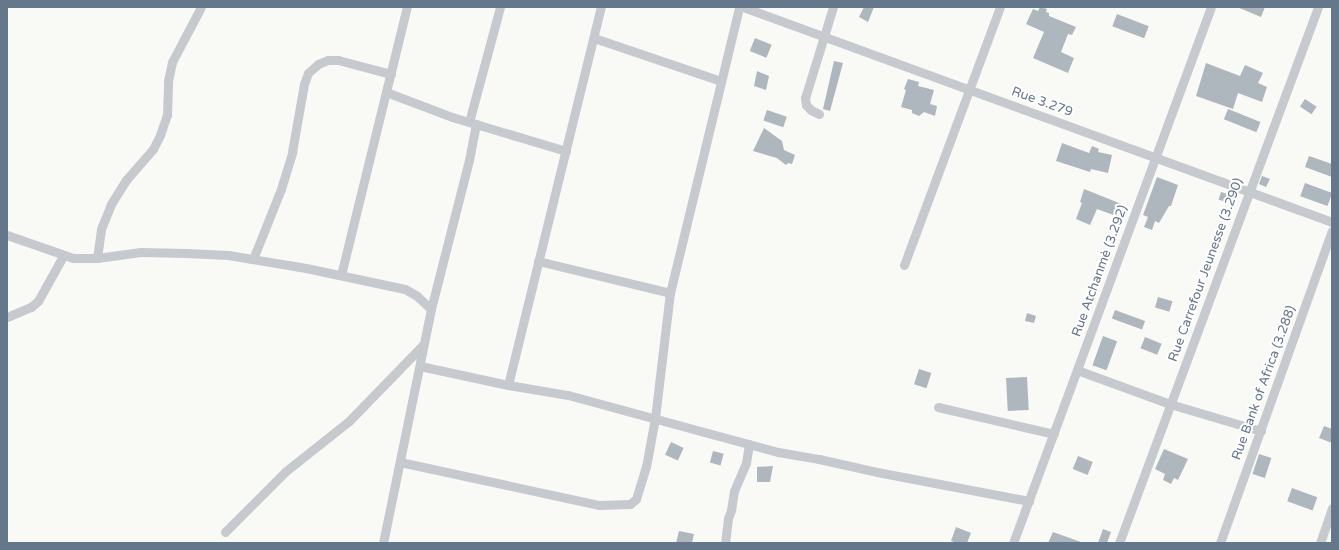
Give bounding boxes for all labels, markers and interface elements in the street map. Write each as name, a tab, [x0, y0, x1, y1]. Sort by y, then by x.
street label: Rue 3.279	[1009, 84, 1075, 120]
street label: Rue Carrefour Jeunesse (3.290)	[1165, 176, 1247, 364]
street label: Rue Atchanmè (3.292)	[1069, 203, 1131, 339]
street label: Rue Bank of Africa (3.288)	[1229, 304, 1299, 462]

